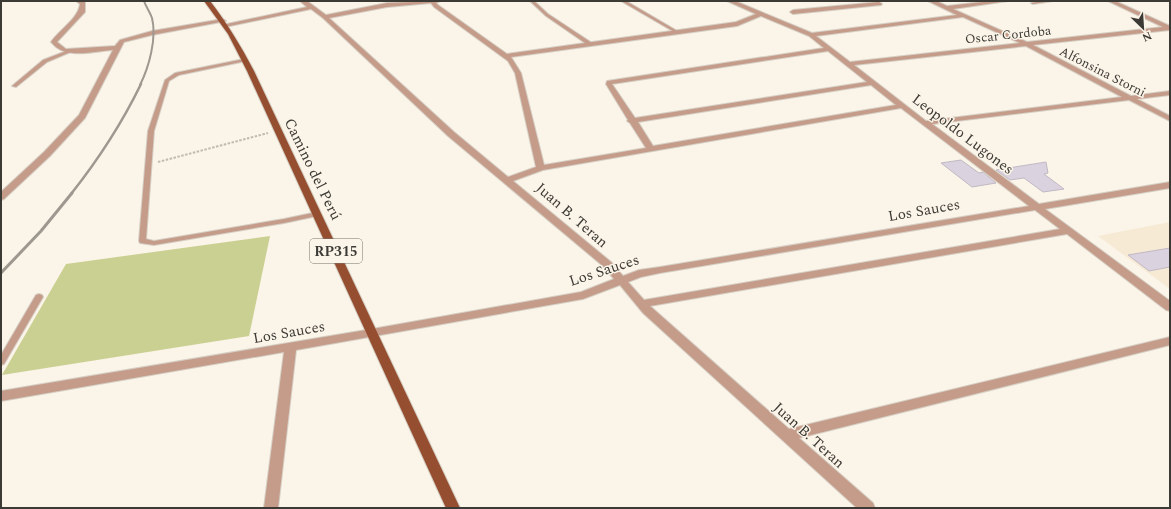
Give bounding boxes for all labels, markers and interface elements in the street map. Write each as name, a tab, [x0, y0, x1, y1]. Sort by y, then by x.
north arrow	[1123, 8, 1163, 48]
street label: Oscar Cordoba	[964, 20, 1053, 49]
text: N	[1139, 27, 1155, 46]
street label: Alfonsina Storni	[1056, 41, 1149, 102]
street label: Leopoldo Lugones	[907, 88, 1019, 180]
street label: Camino del Perú	[278, 114, 347, 224]
street label: Juan B. Teran	[530, 177, 613, 254]
street label: Los Sauces	[886, 193, 962, 228]
road number: RP315	[310, 239, 362, 263]
street label: Los Sauces	[566, 248, 642, 293]
street label: Los Sauces	[251, 315, 327, 350]
street label: Juan B. Teran	[768, 397, 850, 474]

